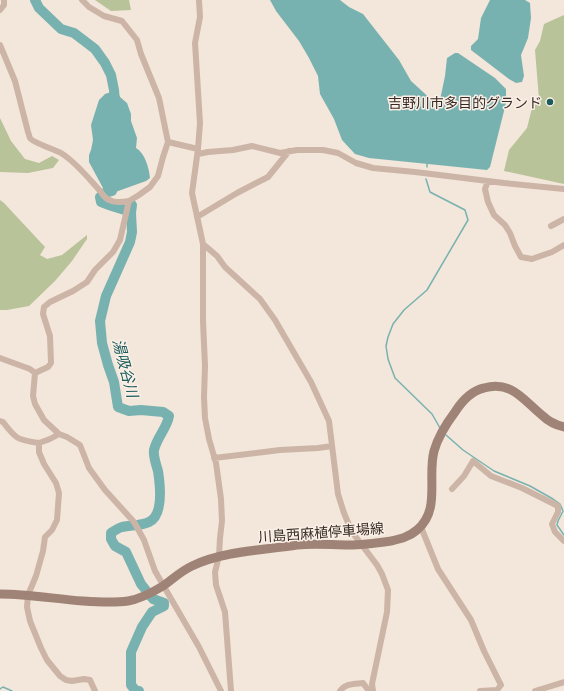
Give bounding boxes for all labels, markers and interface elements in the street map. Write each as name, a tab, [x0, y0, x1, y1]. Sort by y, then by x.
place label: 吉野川市多目的グランド	[388, 94, 542, 111]
marker: 吉野川市多目的グランド	[545, 97, 555, 107]
water label: 湯吸谷川	[110, 337, 143, 401]
street label: 川島西麻植停車場線	[258, 519, 384, 545]

